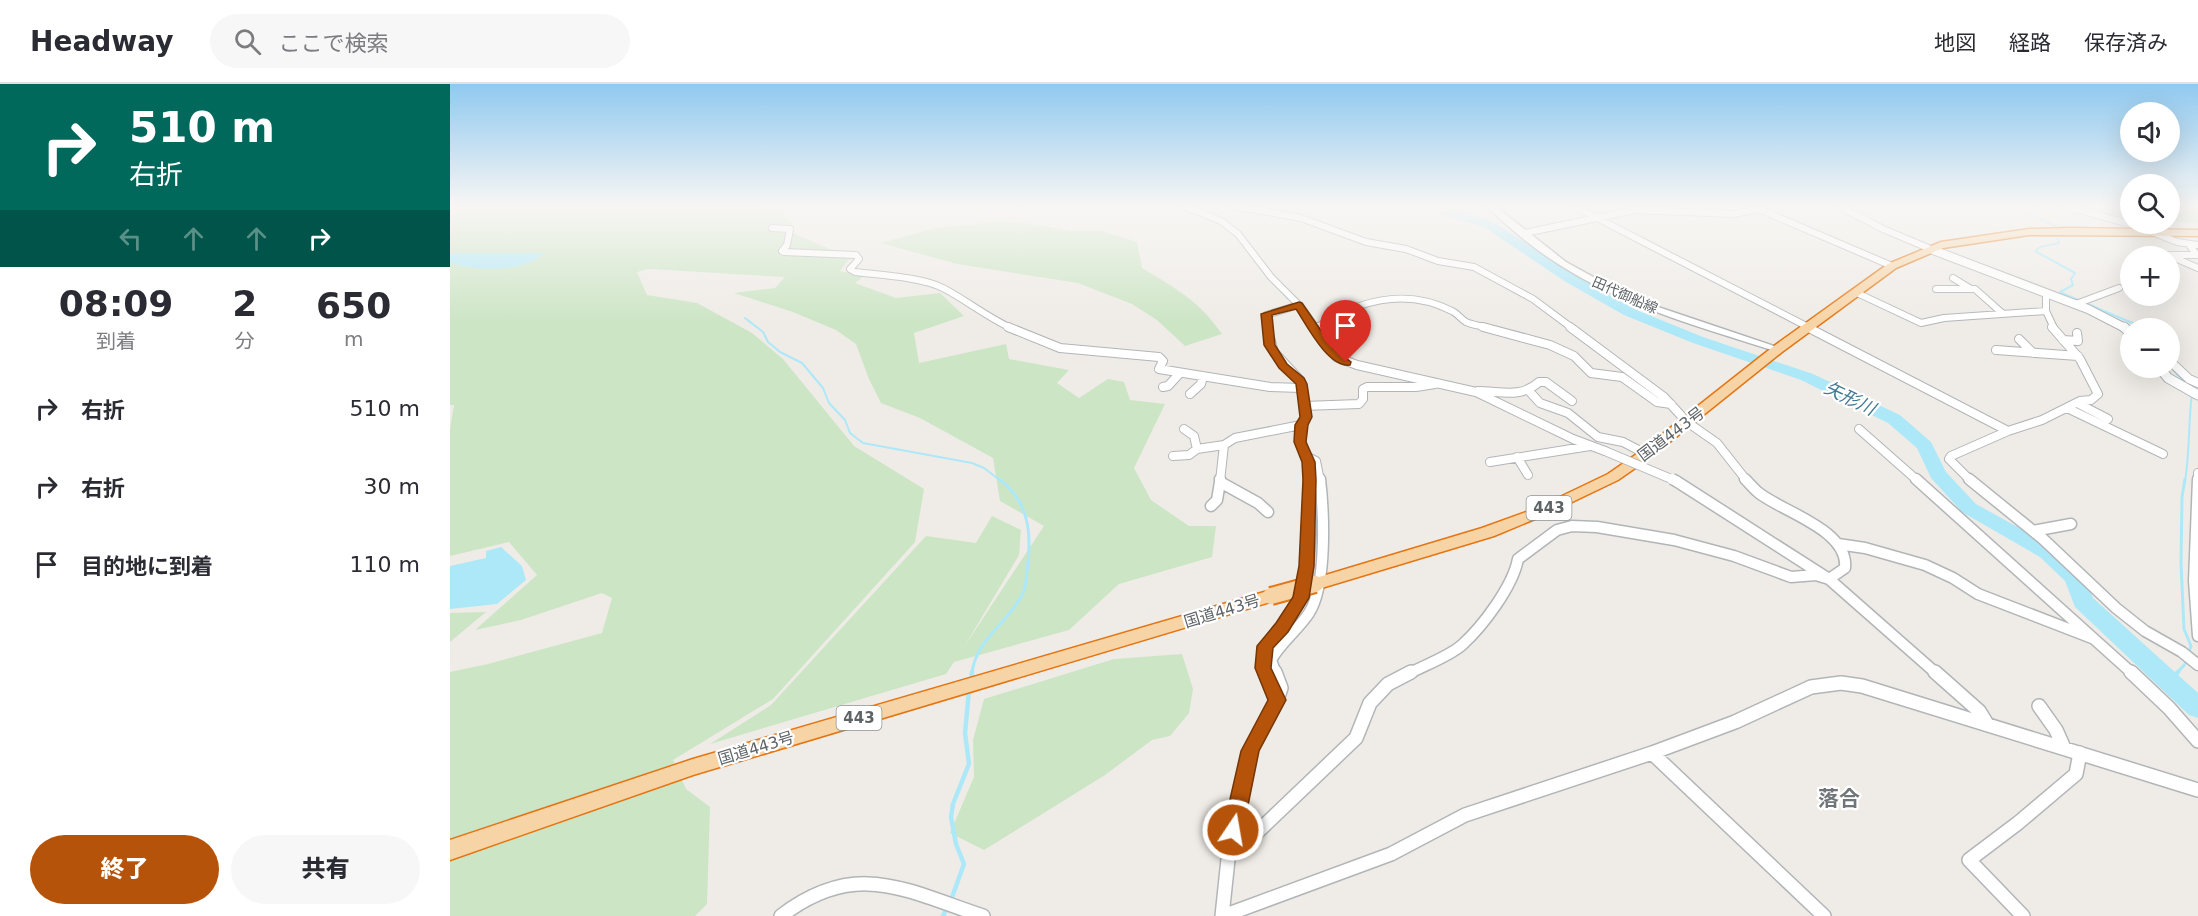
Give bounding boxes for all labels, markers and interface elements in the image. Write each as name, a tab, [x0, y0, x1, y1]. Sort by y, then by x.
search box	[210, 14, 630, 68]
text: Headway	[30, 25, 174, 58]
icon: search	[231, 25, 264, 58]
text: ここで検索	[279, 31, 389, 56]
text: 地図	[1934, 31, 1976, 55]
text: 経路	[2009, 31, 2051, 55]
text: 保存済み	[2084, 31, 2168, 55]
map controls	[2120, 102, 2180, 378]
button: sound	[2120, 102, 2180, 162]
text: 510 m	[129, 103, 275, 152]
icon: right	[30, 108, 108, 186]
text: 右折	[129, 159, 183, 190]
button: search	[2120, 174, 2180, 234]
icon: left	[114, 222, 147, 255]
icon: ahead	[177, 222, 210, 255]
icon: ahead	[240, 222, 273, 255]
icon: right	[303, 222, 336, 255]
button: +	[2120, 246, 2180, 306]
street label: 田代御船線	[1590, 273, 1660, 317]
text: 08:09	[59, 283, 173, 324]
text: 2	[232, 283, 257, 324]
text: 650	[316, 285, 391, 326]
pin	[1320, 300, 1371, 362]
icon: arrive	[1329, 309, 1362, 342]
button: −	[2120, 318, 2180, 378]
text: m	[344, 327, 363, 351]
text: 到着	[96, 329, 136, 353]
text: 分	[235, 329, 255, 353]
water label: 矢形川	[1821, 377, 1881, 420]
icon: right	[30, 392, 63, 425]
text: 510 m	[350, 396, 420, 421]
text: 右折	[81, 398, 125, 423]
street label: 国道443号	[1634, 403, 1708, 465]
icon: right	[30, 470, 63, 503]
text: 30 m	[364, 474, 420, 499]
text: 右折	[81, 476, 125, 501]
road number: 443	[1526, 496, 1572, 520]
icon: arrive	[30, 548, 63, 581]
text: 110 m	[350, 552, 420, 577]
text: 目的地に到着	[81, 554, 213, 579]
street label: 国道443号	[1182, 590, 1262, 632]
road number: 443	[836, 706, 882, 730]
street label: 国道443号	[716, 727, 796, 769]
district label: 落合	[1818, 787, 1860, 811]
position arrow	[1201, 798, 1265, 862]
button: 終了	[30, 835, 219, 904]
button: 共有	[231, 835, 420, 904]

